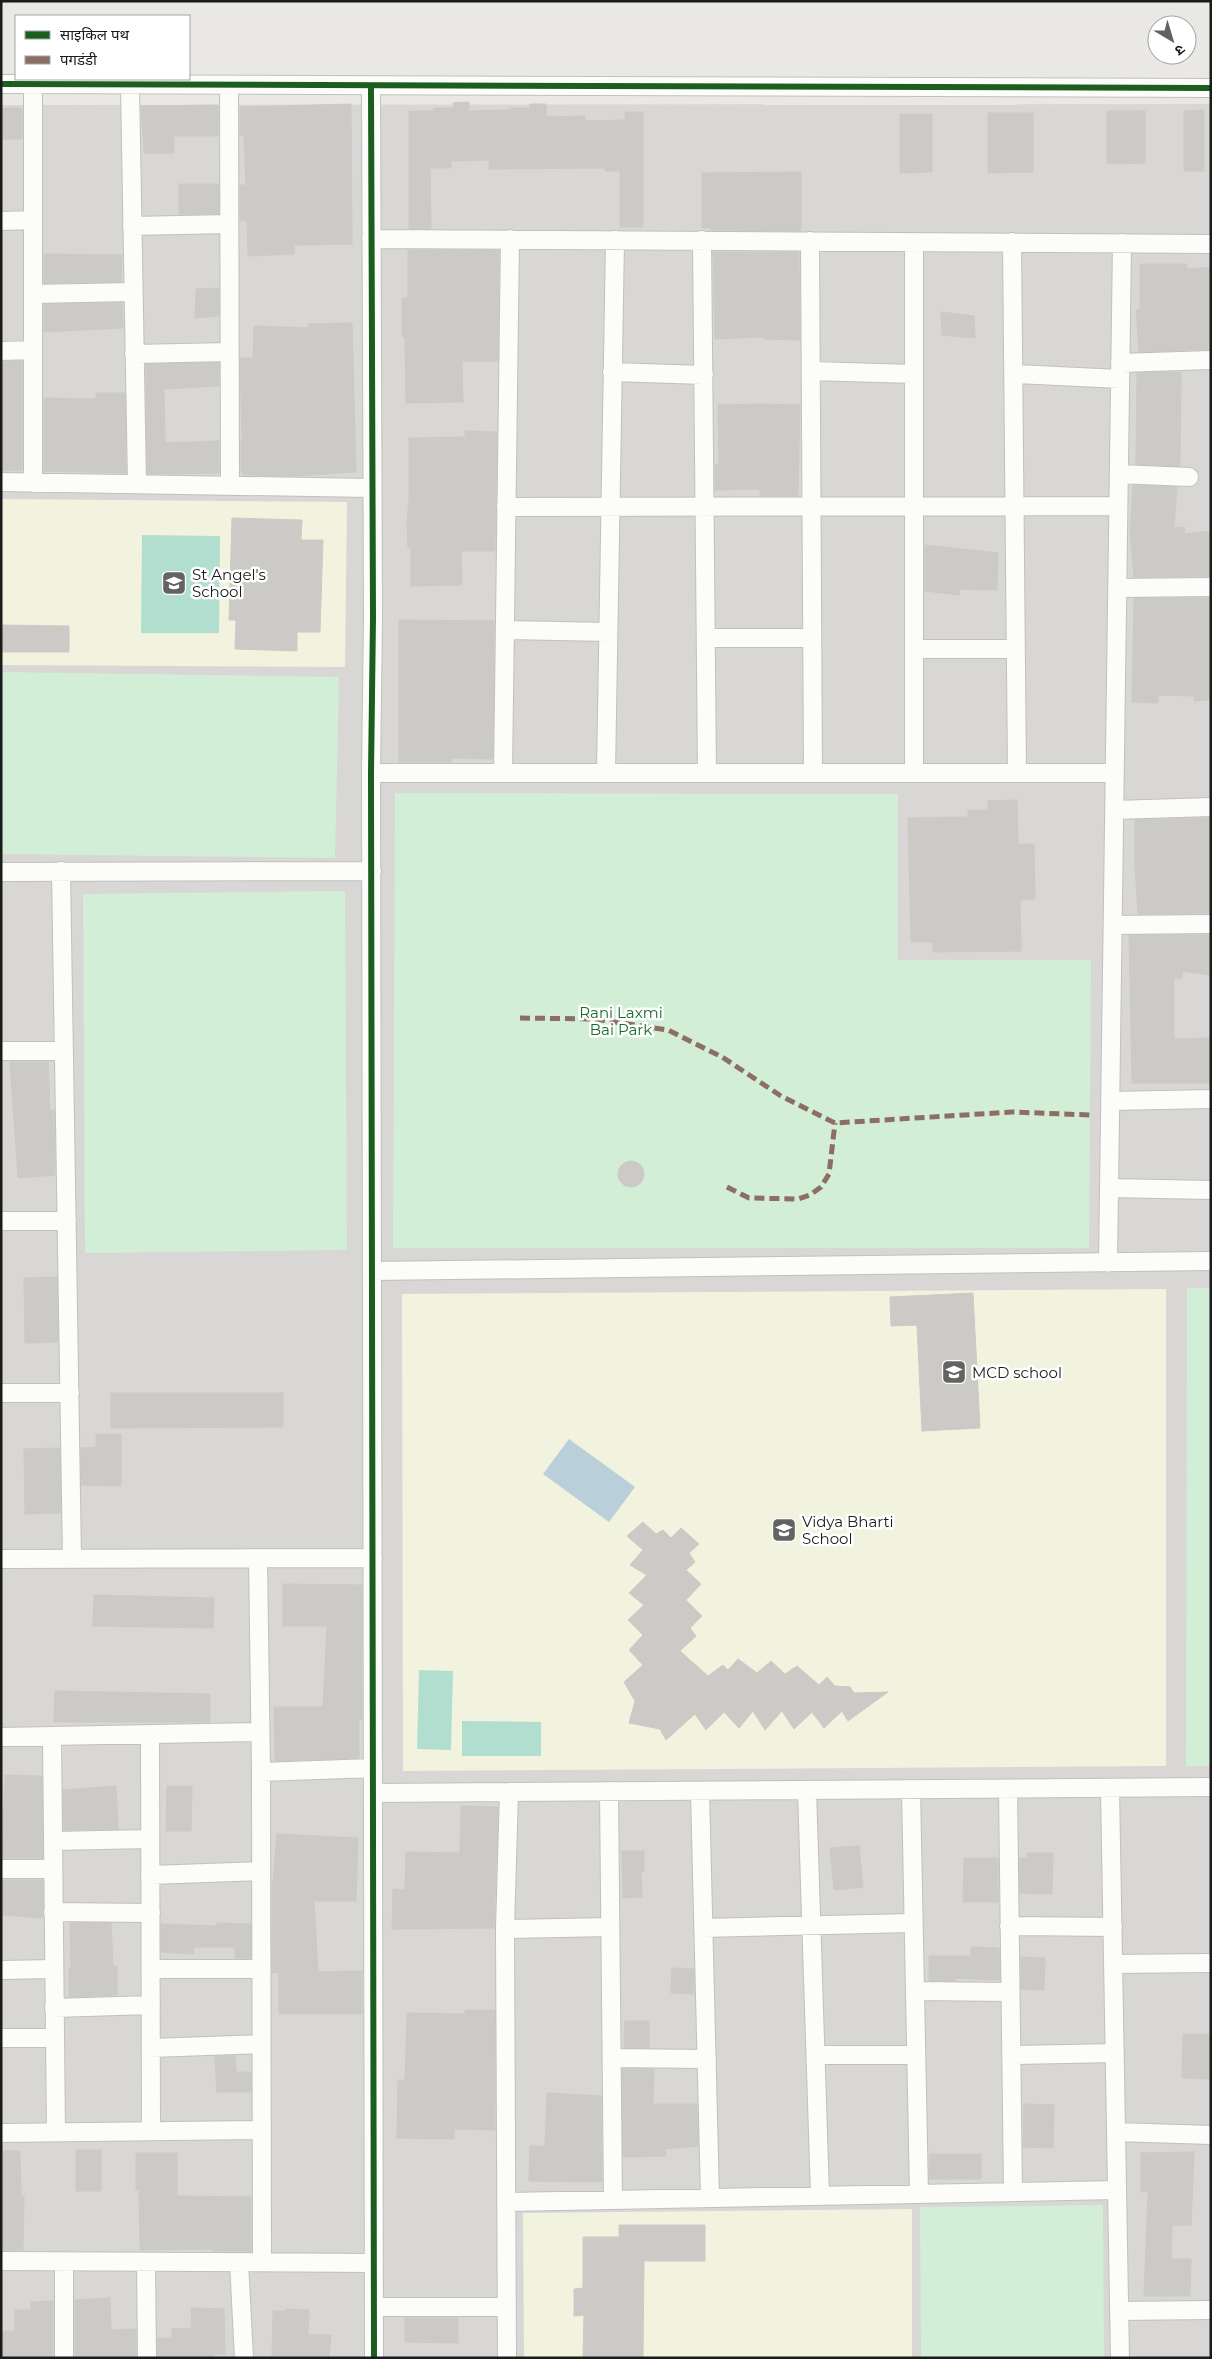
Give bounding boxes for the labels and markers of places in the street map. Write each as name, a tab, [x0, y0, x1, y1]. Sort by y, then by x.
place label: St Angel's School	[192, 565, 266, 601]
school or university icon: St Angel's School	[161, 570, 187, 596]
school or university icon: MCD school	[941, 1359, 967, 1385]
place label: MCD school	[972, 1363, 1062, 1382]
place label: Vidya Bharti School	[802, 1512, 894, 1548]
school or university icon: Vidya Bharti School	[771, 1517, 797, 1543]

